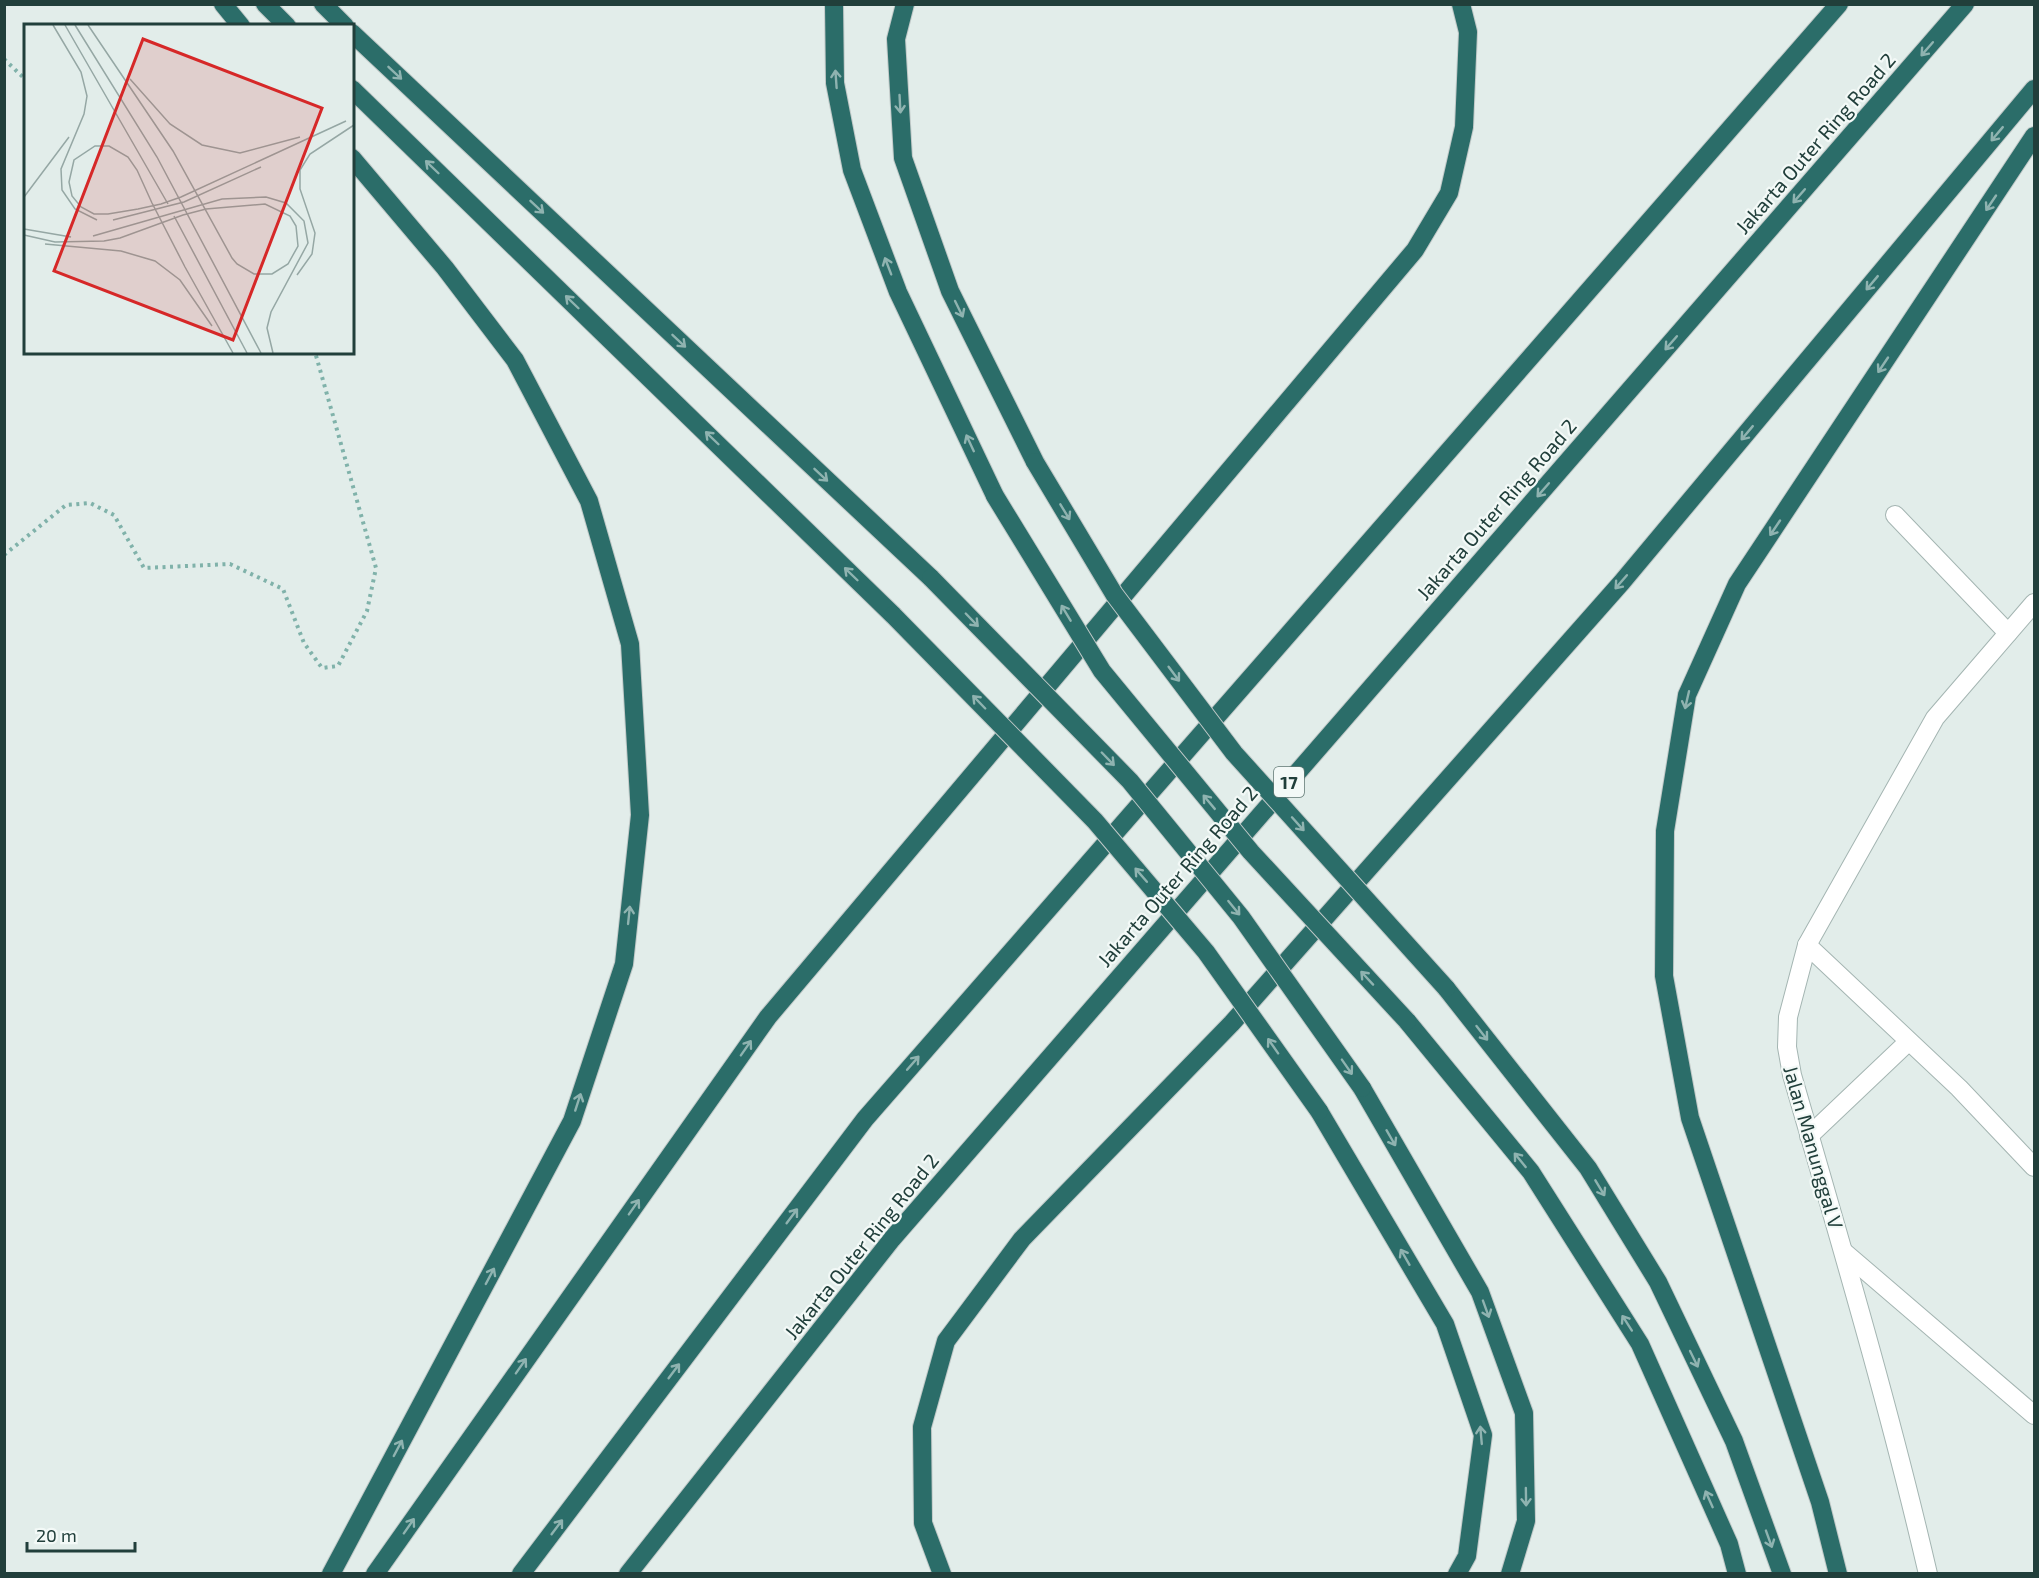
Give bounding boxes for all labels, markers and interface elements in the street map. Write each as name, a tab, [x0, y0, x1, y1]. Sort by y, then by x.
inset map	[24, 24, 354, 354]
one-way arrow	[1920, 41, 1934, 56]
street label: Jakarta Outer Ring Road 2	[1730, 48, 1900, 238]
one-way arrow	[387, 66, 402, 80]
one-way arrow	[830, 70, 841, 89]
one-way arrow	[895, 93, 906, 113]
one-way arrow	[1990, 126, 2004, 141]
one-way arrow	[424, 159, 439, 174]
one-way arrow	[1792, 188, 1806, 203]
one-way arrow	[1984, 194, 1997, 211]
one-way arrow	[529, 200, 544, 214]
one-way arrow	[882, 257, 893, 276]
one-way arrow	[1865, 275, 1879, 290]
one-way arrow	[564, 295, 579, 310]
one-way arrow	[954, 300, 965, 318]
one-way arrow	[671, 334, 686, 348]
one-way arrow	[1664, 335, 1678, 350]
one-way arrow	[1877, 356, 1889, 373]
street label: Jakarta Outer Ring Road 2	[1411, 414, 1581, 604]
one-way arrow	[1740, 425, 1753, 441]
one-way arrow	[704, 431, 719, 446]
one-way arrow	[964, 434, 975, 452]
one-way arrow	[813, 467, 828, 482]
one-way arrow	[1536, 482, 1550, 497]
one-way arrow	[1060, 503, 1072, 520]
one-way arrow	[1769, 519, 1781, 535]
one-way arrow	[844, 567, 859, 581]
one-way arrow	[1615, 574, 1628, 590]
one-way arrow	[1060, 605, 1072, 622]
one-way arrow	[964, 612, 979, 627]
one-way arrow	[1168, 665, 1181, 681]
one-way arrow	[1680, 691, 1692, 710]
one-way arrow	[971, 695, 986, 710]
one-way arrow	[1101, 752, 1116, 767]
road number: 17	[1274, 767, 1304, 797]
street label: Jakarta Outer Ring Road 2	[1092, 781, 1262, 971]
one-way arrow	[1203, 794, 1216, 810]
one-way arrow	[1291, 816, 1305, 831]
one-way arrow	[1134, 868, 1148, 883]
one-way arrow	[1227, 900, 1240, 916]
one-way arrow	[624, 905, 635, 925]
one-way arrow	[1361, 971, 1375, 986]
one-way arrow	[1475, 1025, 1488, 1041]
one-way arrow	[1267, 1038, 1279, 1054]
one-way arrow	[740, 1040, 752, 1057]
one-way arrow	[906, 1056, 920, 1071]
one-way arrow	[1341, 1058, 1353, 1074]
street label: Jalan Manunggal V	[1779, 1063, 1849, 1231]
one-way arrow	[573, 1093, 584, 1112]
one-way arrow	[1386, 1129, 1397, 1147]
street label: Jakarta Outer Ring Road 2	[779, 1148, 943, 1344]
one-way arrow	[1514, 1152, 1527, 1168]
one-way arrow	[1595, 1179, 1607, 1196]
one-way arrow	[628, 1200, 640, 1216]
one-way arrow	[785, 1208, 798, 1224]
one-way arrow	[1399, 1249, 1411, 1266]
one-way arrow	[485, 1267, 496, 1285]
one-way arrow	[1481, 1299, 1492, 1317]
one-way arrow	[1620, 1315, 1632, 1332]
one-way arrow	[1689, 1349, 1701, 1367]
one-way arrow	[515, 1359, 527, 1375]
one-way arrow	[668, 1364, 680, 1380]
one-way arrow	[1475, 1426, 1486, 1445]
one-way arrow	[393, 1439, 404, 1457]
one-way arrow	[1520, 1486, 1531, 1506]
one-way arrow	[1703, 1491, 1715, 1509]
scale bar	[27, 1515, 135, 1553]
one-way arrow	[403, 1518, 415, 1534]
one-way arrow	[550, 1519, 563, 1535]
text: 20 m	[36, 1524, 77, 1546]
one-way arrow	[1764, 1529, 1775, 1548]

